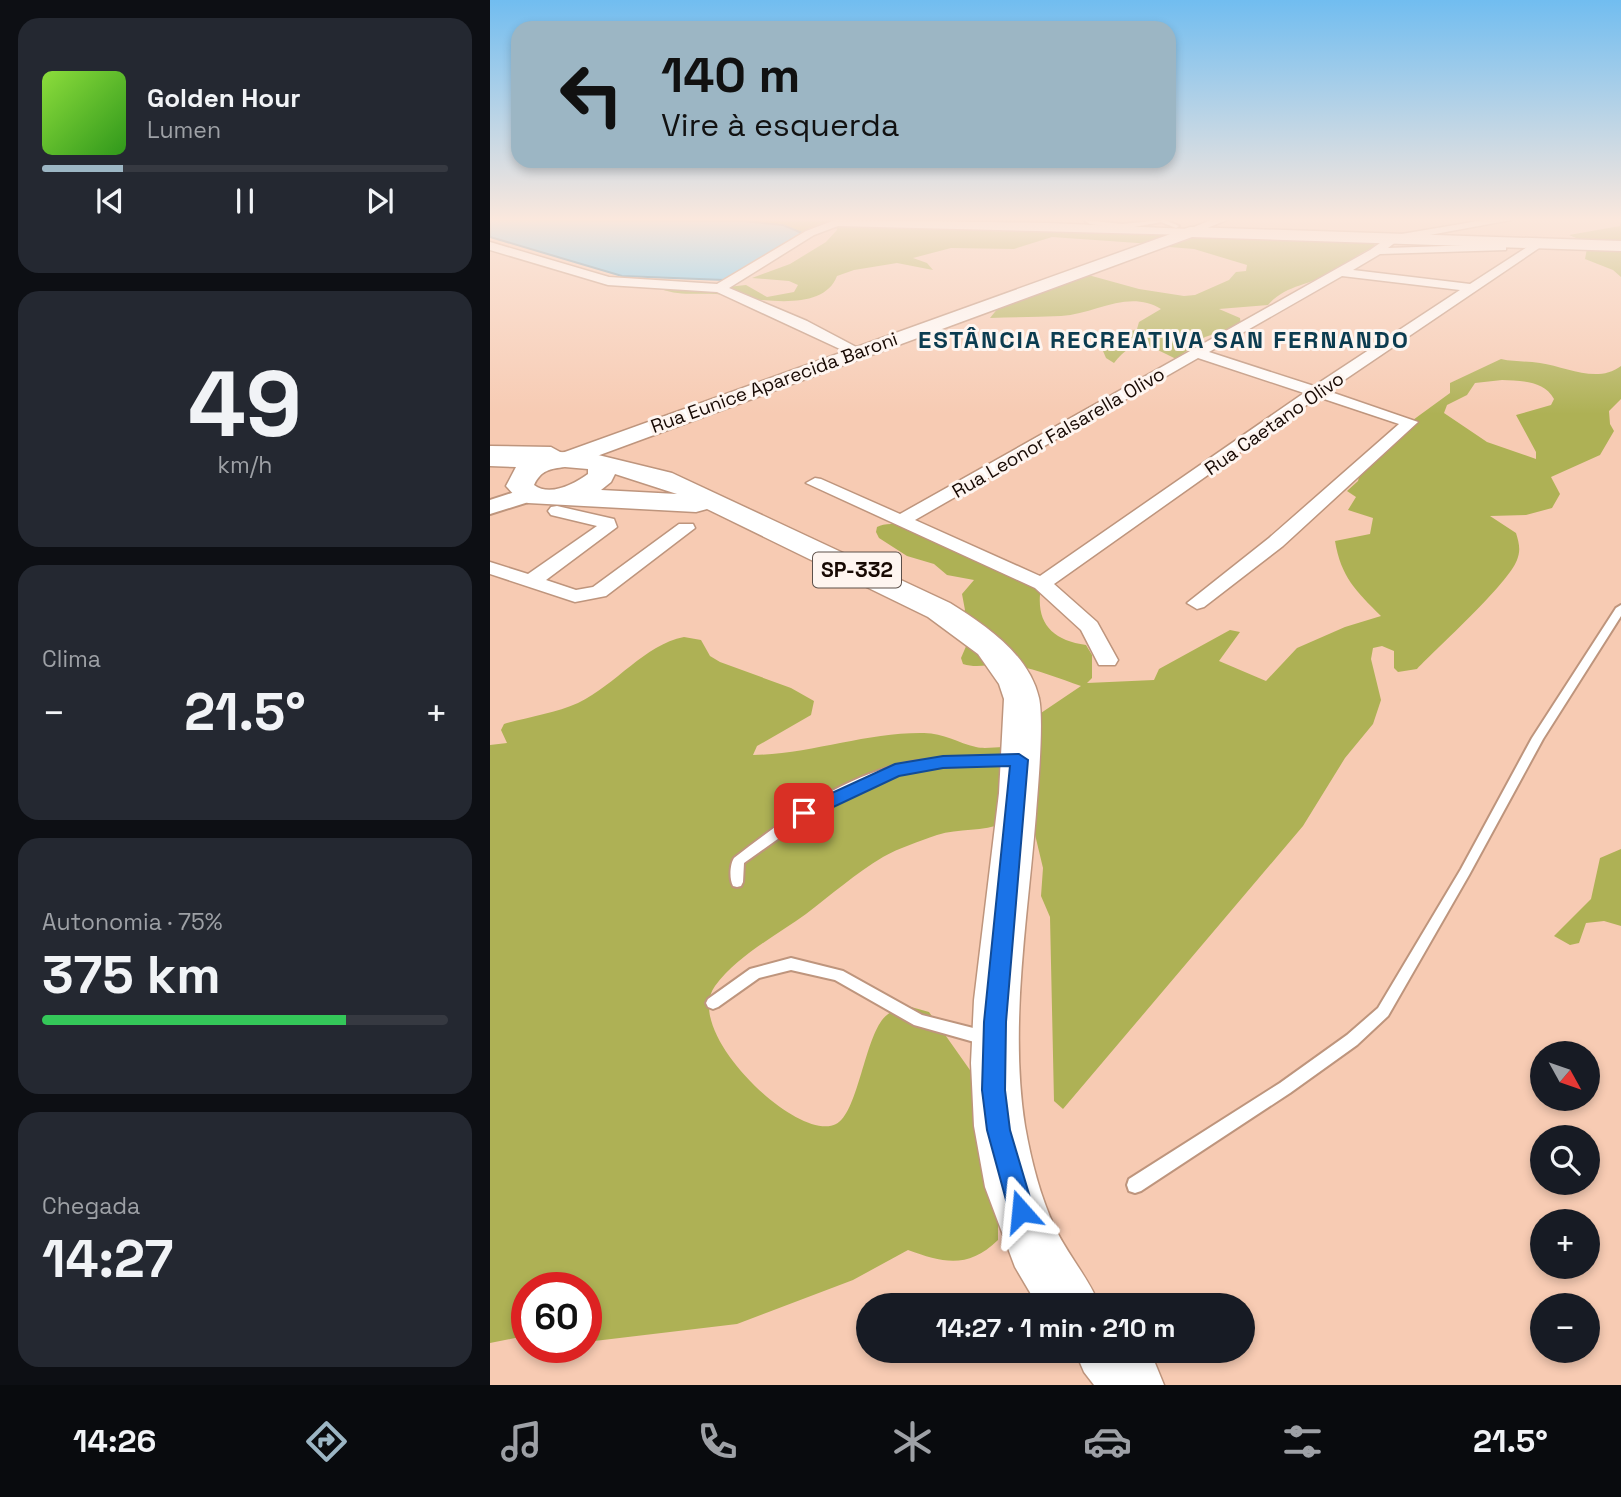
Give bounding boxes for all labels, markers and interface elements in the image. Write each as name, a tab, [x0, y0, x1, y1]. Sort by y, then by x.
text: 140 m	[661, 44, 800, 106]
icon: left	[546, 49, 637, 140]
text: Golden Hour	[147, 81, 301, 115]
text: Vire à esquerda	[661, 105, 899, 145]
text: Lumen	[147, 115, 221, 145]
icon: previous	[91, 182, 129, 220]
icon: pause	[226, 182, 264, 220]
icon: next	[361, 182, 399, 220]
district label: ESTÂNCIA RECREATIVA SAN FERNANDO	[918, 324, 1410, 355]
street label: Rua Eunice Aparecida Baroni	[647, 326, 901, 439]
text: 49	[188, 346, 302, 463]
street label: Rua Leonor Falsarella Olivo	[947, 361, 1169, 504]
street label: Rua Caetano Olivo	[1200, 366, 1349, 481]
text: km/h	[218, 450, 272, 480]
road number: SP-332	[813, 552, 901, 588]
text: Clima	[42, 644, 101, 674]
text: 21.5°	[184, 679, 306, 745]
text: −	[42, 689, 66, 737]
text: +	[424, 689, 448, 737]
pin	[774, 783, 834, 843]
icon: arrive	[785, 794, 823, 832]
text: Autonomia · 75%	[42, 907, 223, 937]
text: 375 km	[42, 942, 221, 1008]
north arrow	[1530, 1041, 1600, 1111]
map controls	[1530, 1041, 1600, 1363]
button: search	[1530, 1125, 1600, 1195]
position arrow	[984, 1174, 1058, 1248]
text: Chegada	[42, 1191, 140, 1221]
button: +	[1530, 1209, 1600, 1279]
text: 14:27	[42, 1226, 173, 1292]
speed limit sign: 60	[511, 1272, 602, 1363]
button: −	[1530, 1293, 1600, 1363]
text: 14:27 · 1 min · 210 m	[936, 1311, 1175, 1345]
icon: directions	[302, 1417, 351, 1466]
icon: music	[497, 1417, 546, 1466]
icon: phone	[693, 1417, 742, 1466]
icon: climate	[888, 1417, 937, 1466]
icon: car	[1083, 1417, 1132, 1466]
icon: filters	[1278, 1417, 1327, 1466]
text: 14:26	[73, 1421, 156, 1461]
text: 21.5°	[1473, 1421, 1548, 1461]

